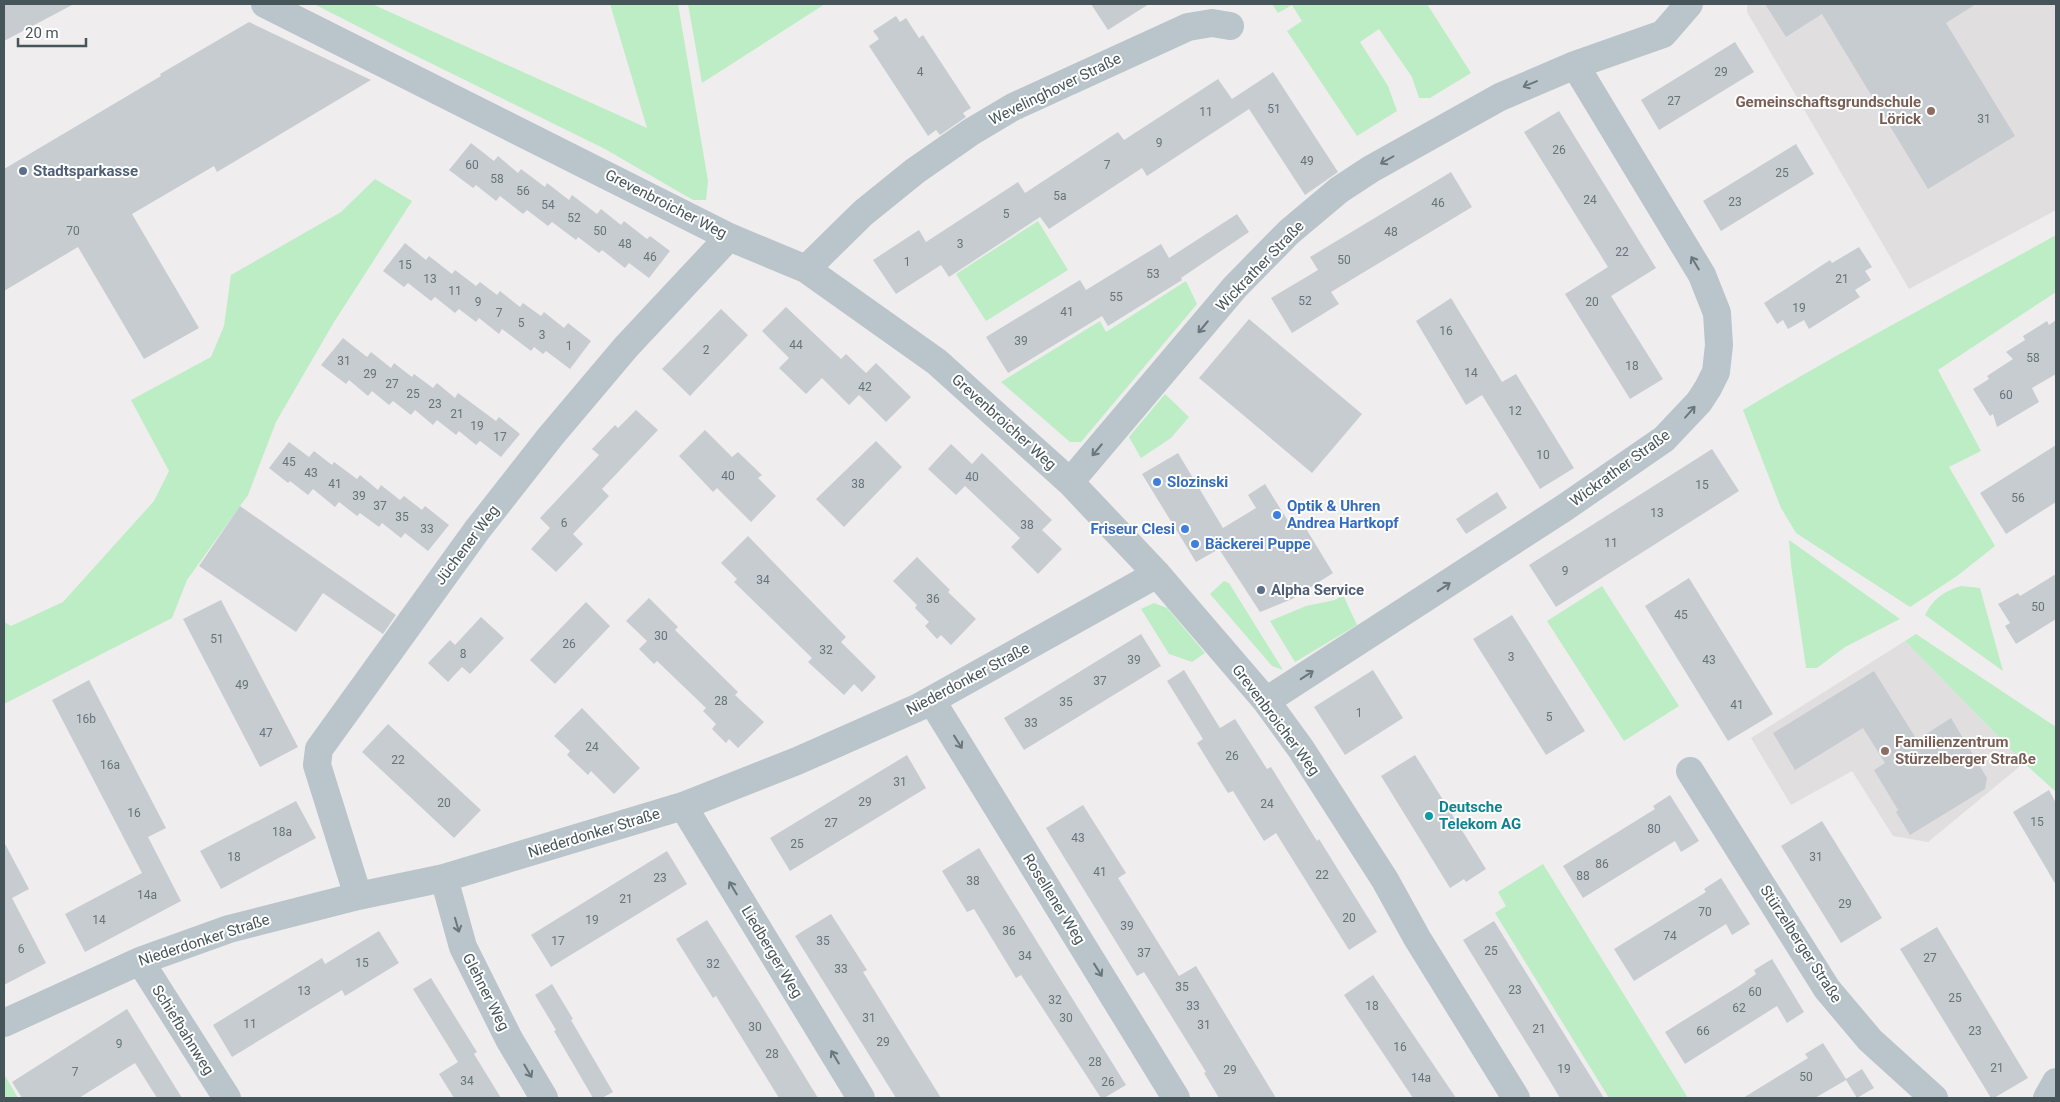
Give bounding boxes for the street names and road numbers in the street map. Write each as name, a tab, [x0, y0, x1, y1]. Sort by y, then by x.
street label: Wevelinghover Straße	[986, 49, 1124, 129]
street label: Grevenbroicher Weg	[602, 165, 730, 243]
street label: Wickrather Straße	[1212, 217, 1308, 315]
street label: Grevenbroicher Weg	[948, 370, 1060, 474]
street label: Wickrather Straße	[1567, 426, 1673, 510]
street label: Jüchener Weg	[431, 502, 503, 588]
street label: Niederdonker Straße	[903, 639, 1033, 719]
street label: Grevenbroicher Weg	[1228, 661, 1324, 779]
street label: Niederdonker Straße	[526, 804, 662, 862]
street label: Rosellener Weg	[1019, 850, 1089, 948]
street label: Stürzelberger Straße	[1756, 882, 1846, 1006]
street label: Liedberger Weg	[737, 903, 807, 1001]
street label: Niederdonker Straße	[136, 910, 272, 970]
street label: Glehner Weg	[459, 950, 513, 1034]
street label: Schiefbahnweg	[148, 982, 218, 1078]

